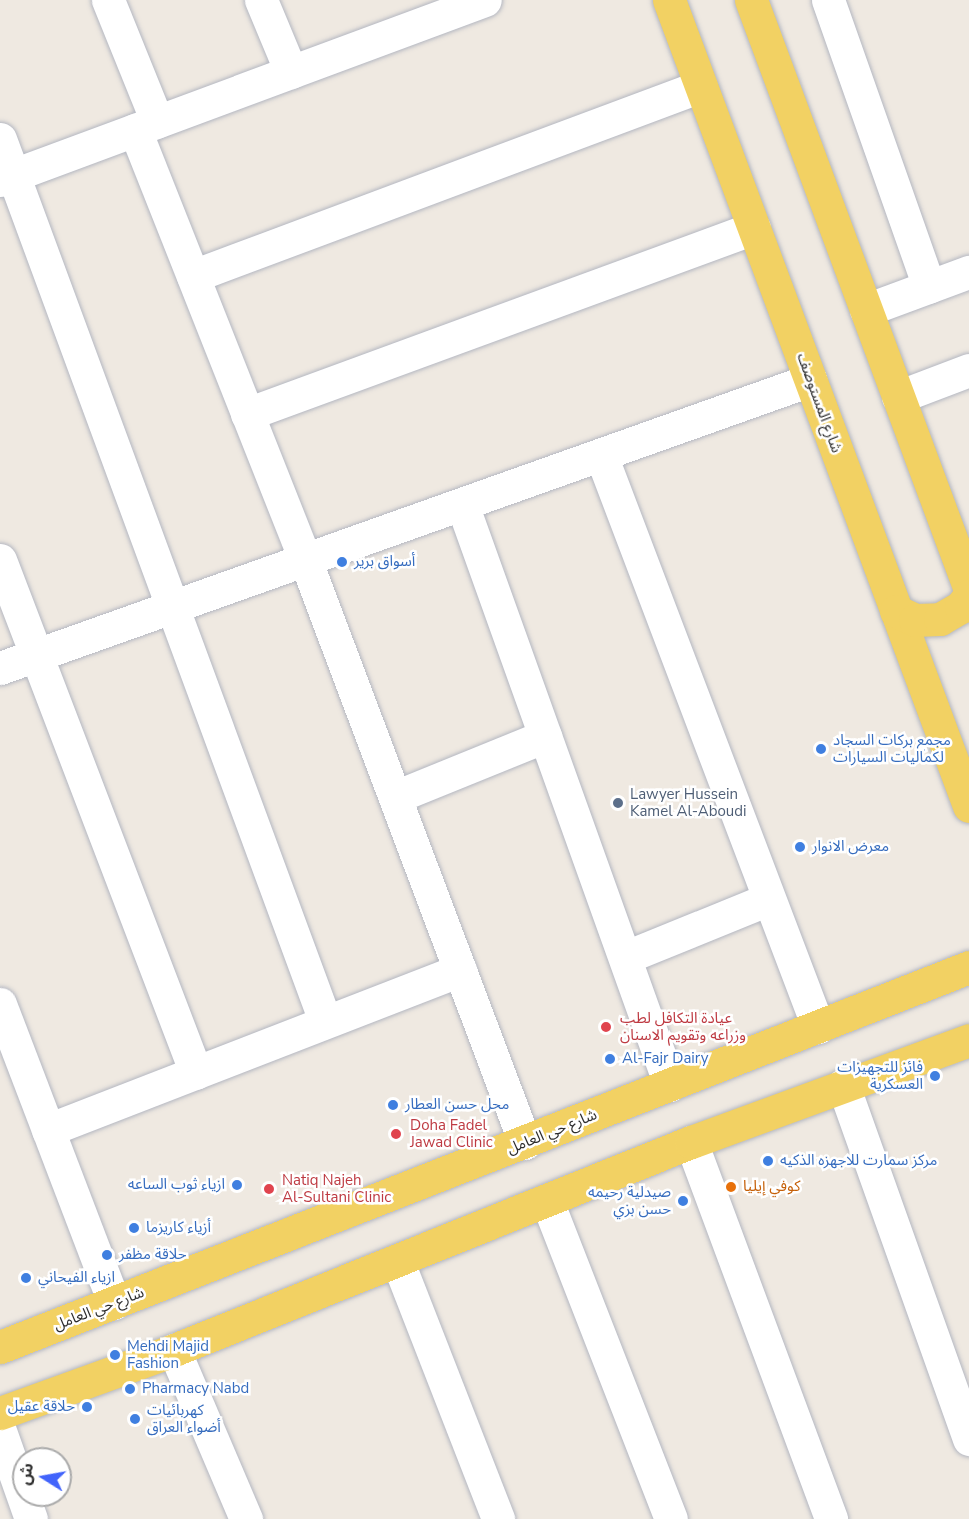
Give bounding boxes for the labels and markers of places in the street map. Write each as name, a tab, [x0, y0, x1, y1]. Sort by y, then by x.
place label: أسواق برير	[354, 553, 415, 571]
marker: أسواق برير	[335, 555, 349, 569]
place label: مجمع بركات السجاد لكماليات السيارات	[833, 731, 951, 766]
marker: مجمع بركات السجاد لكماليات السيارات	[814, 742, 828, 756]
place label: Lawyer Hussein Kamel Al-Aboudi	[630, 785, 746, 820]
marker: Lawyer Hussein Kamel Al-Aboudi	[611, 796, 625, 810]
place label: معرض الانوار	[812, 838, 889, 856]
marker: معرض الانوار	[793, 840, 807, 854]
place label: عيادة التكافل لطب وزراعه وتقويم الاسنان	[620, 1009, 746, 1044]
marker: عيادة التكافل لطب وزراعه وتقويم الاسنان	[597, 1018, 615, 1036]
place label: Al-Fajr Dairy	[622, 1050, 708, 1068]
marker: Al-Fajr Dairy	[603, 1052, 617, 1066]
place label: فائز للتجهيزات العسكرية	[837, 1058, 923, 1093]
marker: فائز للتجهيزات العسكرية	[928, 1069, 942, 1083]
place label: محل حسن العطار	[405, 1096, 509, 1114]
marker: محل حسن العطار	[386, 1098, 400, 1112]
place label: Doha Fadel Jawad Clinic	[410, 1116, 493, 1151]
marker: Doha Fadel Jawad Clinic	[387, 1125, 405, 1143]
place label: مركز سمارت للاجهزه الذكيه	[780, 1152, 937, 1170]
marker: مركز سمارت للاجهزه الذكيه	[761, 1154, 775, 1168]
place label: Natiq Najeh Al-Sultani Clinic	[282, 1171, 391, 1206]
place label: ازياء ثوب الساعه	[128, 1176, 225, 1194]
marker: ازياء ثوب الساعه	[230, 1178, 244, 1192]
place label: كوفي إيليا	[743, 1178, 800, 1196]
marker: Natiq Najeh Al-Sultani Clinic	[260, 1180, 278, 1198]
marker: كوفي إيليا	[724, 1180, 738, 1194]
place label: صيدلية رحيمه حسن بزي	[588, 1183, 671, 1218]
marker: صيدلية رحيمه حسن بزي	[676, 1194, 690, 1208]
place label: أزياء كاريزما	[146, 1219, 211, 1237]
marker: أزياء كاريزما	[127, 1221, 141, 1235]
place label: حلاقة مظفر	[119, 1246, 187, 1264]
marker: حلاقة مظفر	[100, 1248, 114, 1262]
place label: ازياء الفيحاني	[38, 1269, 115, 1287]
marker: ازياء الفيحاني	[19, 1271, 33, 1285]
place label: Mehdi Majid Fashion	[127, 1337, 209, 1372]
marker: Mehdi Majid Fashion	[108, 1348, 122, 1362]
place label: Pharmacy Nabd	[142, 1380, 249, 1398]
marker: Pharmacy Nabd	[123, 1382, 137, 1396]
place label: حلاقة عقيل	[8, 1398, 75, 1416]
marker: حلاقة عقيل	[80, 1400, 94, 1414]
place label: كهربائيات أضواء العراق	[147, 1401, 221, 1436]
marker: كهربائيات أضواء العراق	[128, 1412, 142, 1426]

